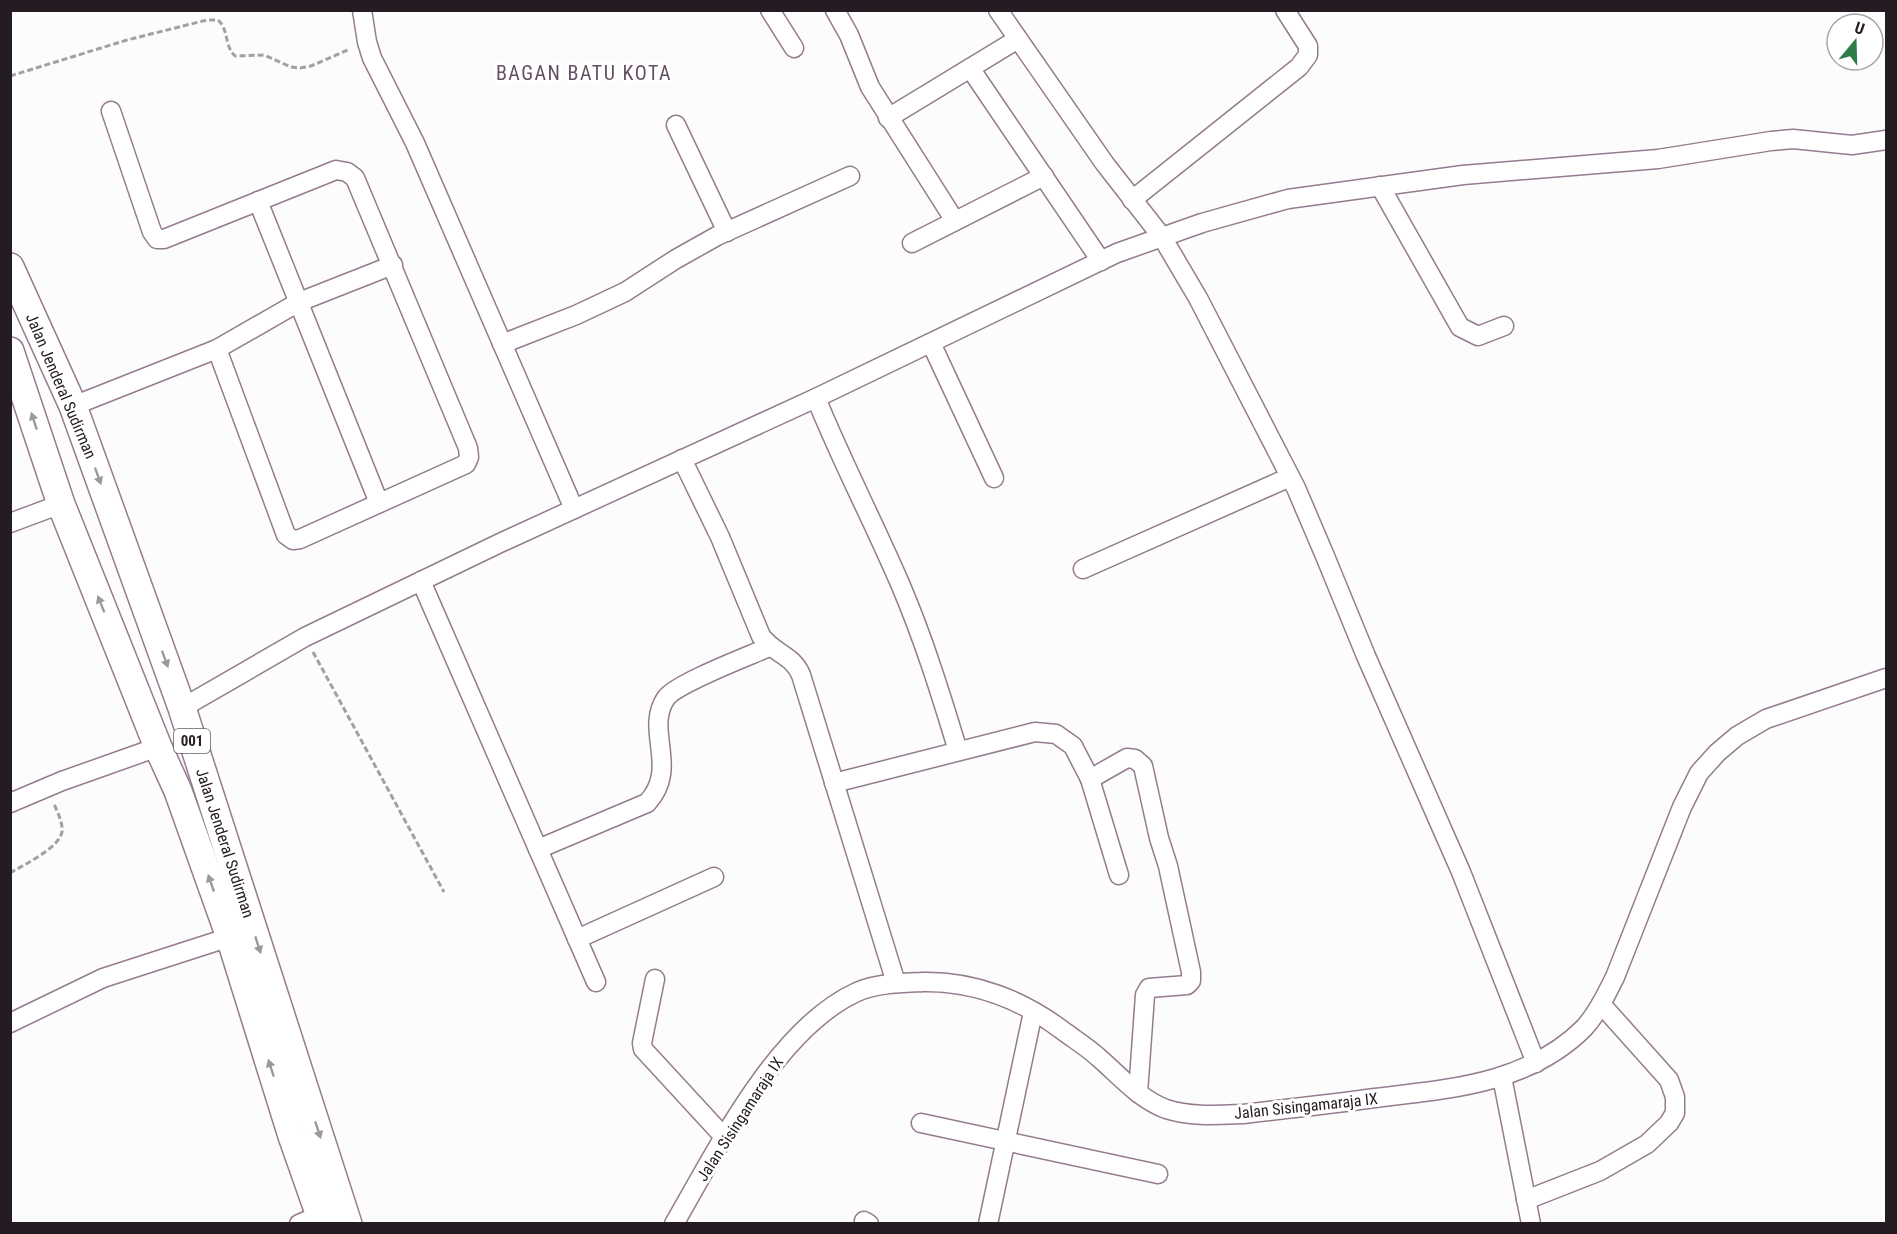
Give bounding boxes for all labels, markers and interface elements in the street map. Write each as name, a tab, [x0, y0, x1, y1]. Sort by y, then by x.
north arrow	[1825, 12, 1885, 72]
text: U	[1852, 18, 1867, 39]
district label: BAGAN BATU KOTA	[496, 61, 672, 85]
street label: Jalan Jenderal Sudirman	[22, 310, 100, 462]
one-way arrow	[29, 412, 38, 430]
one-way arrow	[94, 467, 104, 485]
one-way arrow	[96, 595, 105, 613]
one-way arrow	[160, 651, 170, 669]
road number: 001	[174, 729, 210, 753]
street label: Jalan Jenderal Sudirman	[192, 766, 258, 920]
one-way arrow	[205, 874, 215, 892]
one-way arrow	[254, 936, 263, 954]
street label: Jalan Sisingamaraja IX	[693, 1053, 787, 1185]
one-way arrow	[266, 1059, 275, 1077]
street label: Jalan Sisingamaraja IX	[1233, 1089, 1379, 1123]
one-way arrow	[313, 1121, 323, 1139]

